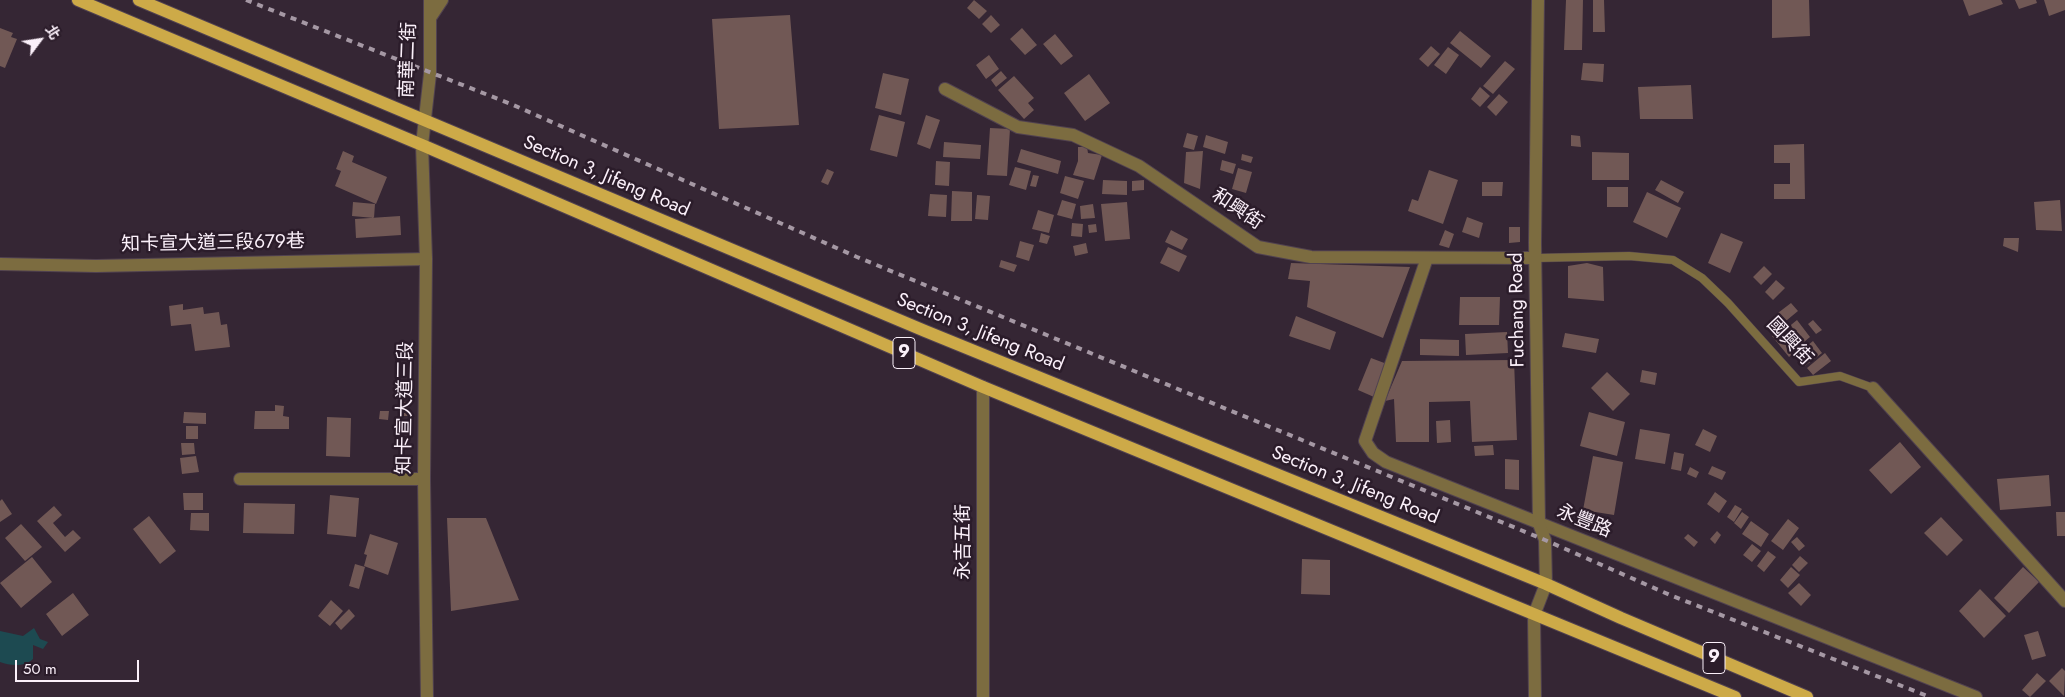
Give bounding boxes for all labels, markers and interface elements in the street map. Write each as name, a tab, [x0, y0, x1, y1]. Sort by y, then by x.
north arrow	[15, 15, 65, 65]
text: 北	[41, 21, 65, 43]
street label: 南華二街	[396, 22, 422, 98]
street label: Section 3, Jifeng Road	[519, 132, 693, 222]
street label: 和興街	[1207, 185, 1267, 235]
street label: 知卡宣大道三段679巷	[121, 231, 305, 257]
street label: Fuchang Road	[1506, 252, 1530, 368]
street label: Section 3, Jifeng Road	[893, 289, 1067, 377]
street label: 國興街	[1761, 313, 1817, 371]
road number: 9	[893, 338, 915, 368]
street label: 知卡宣大道三段	[393, 341, 419, 475]
street label: Section 3, Jifeng Road	[1268, 442, 1442, 530]
street label: 永豐路	[1553, 501, 1615, 543]
street label: 永吉五街	[953, 504, 975, 580]
road number: 9	[1703, 642, 1725, 674]
scale bar	[18, 650, 141, 682]
text: 50 m	[23, 658, 57, 680]

